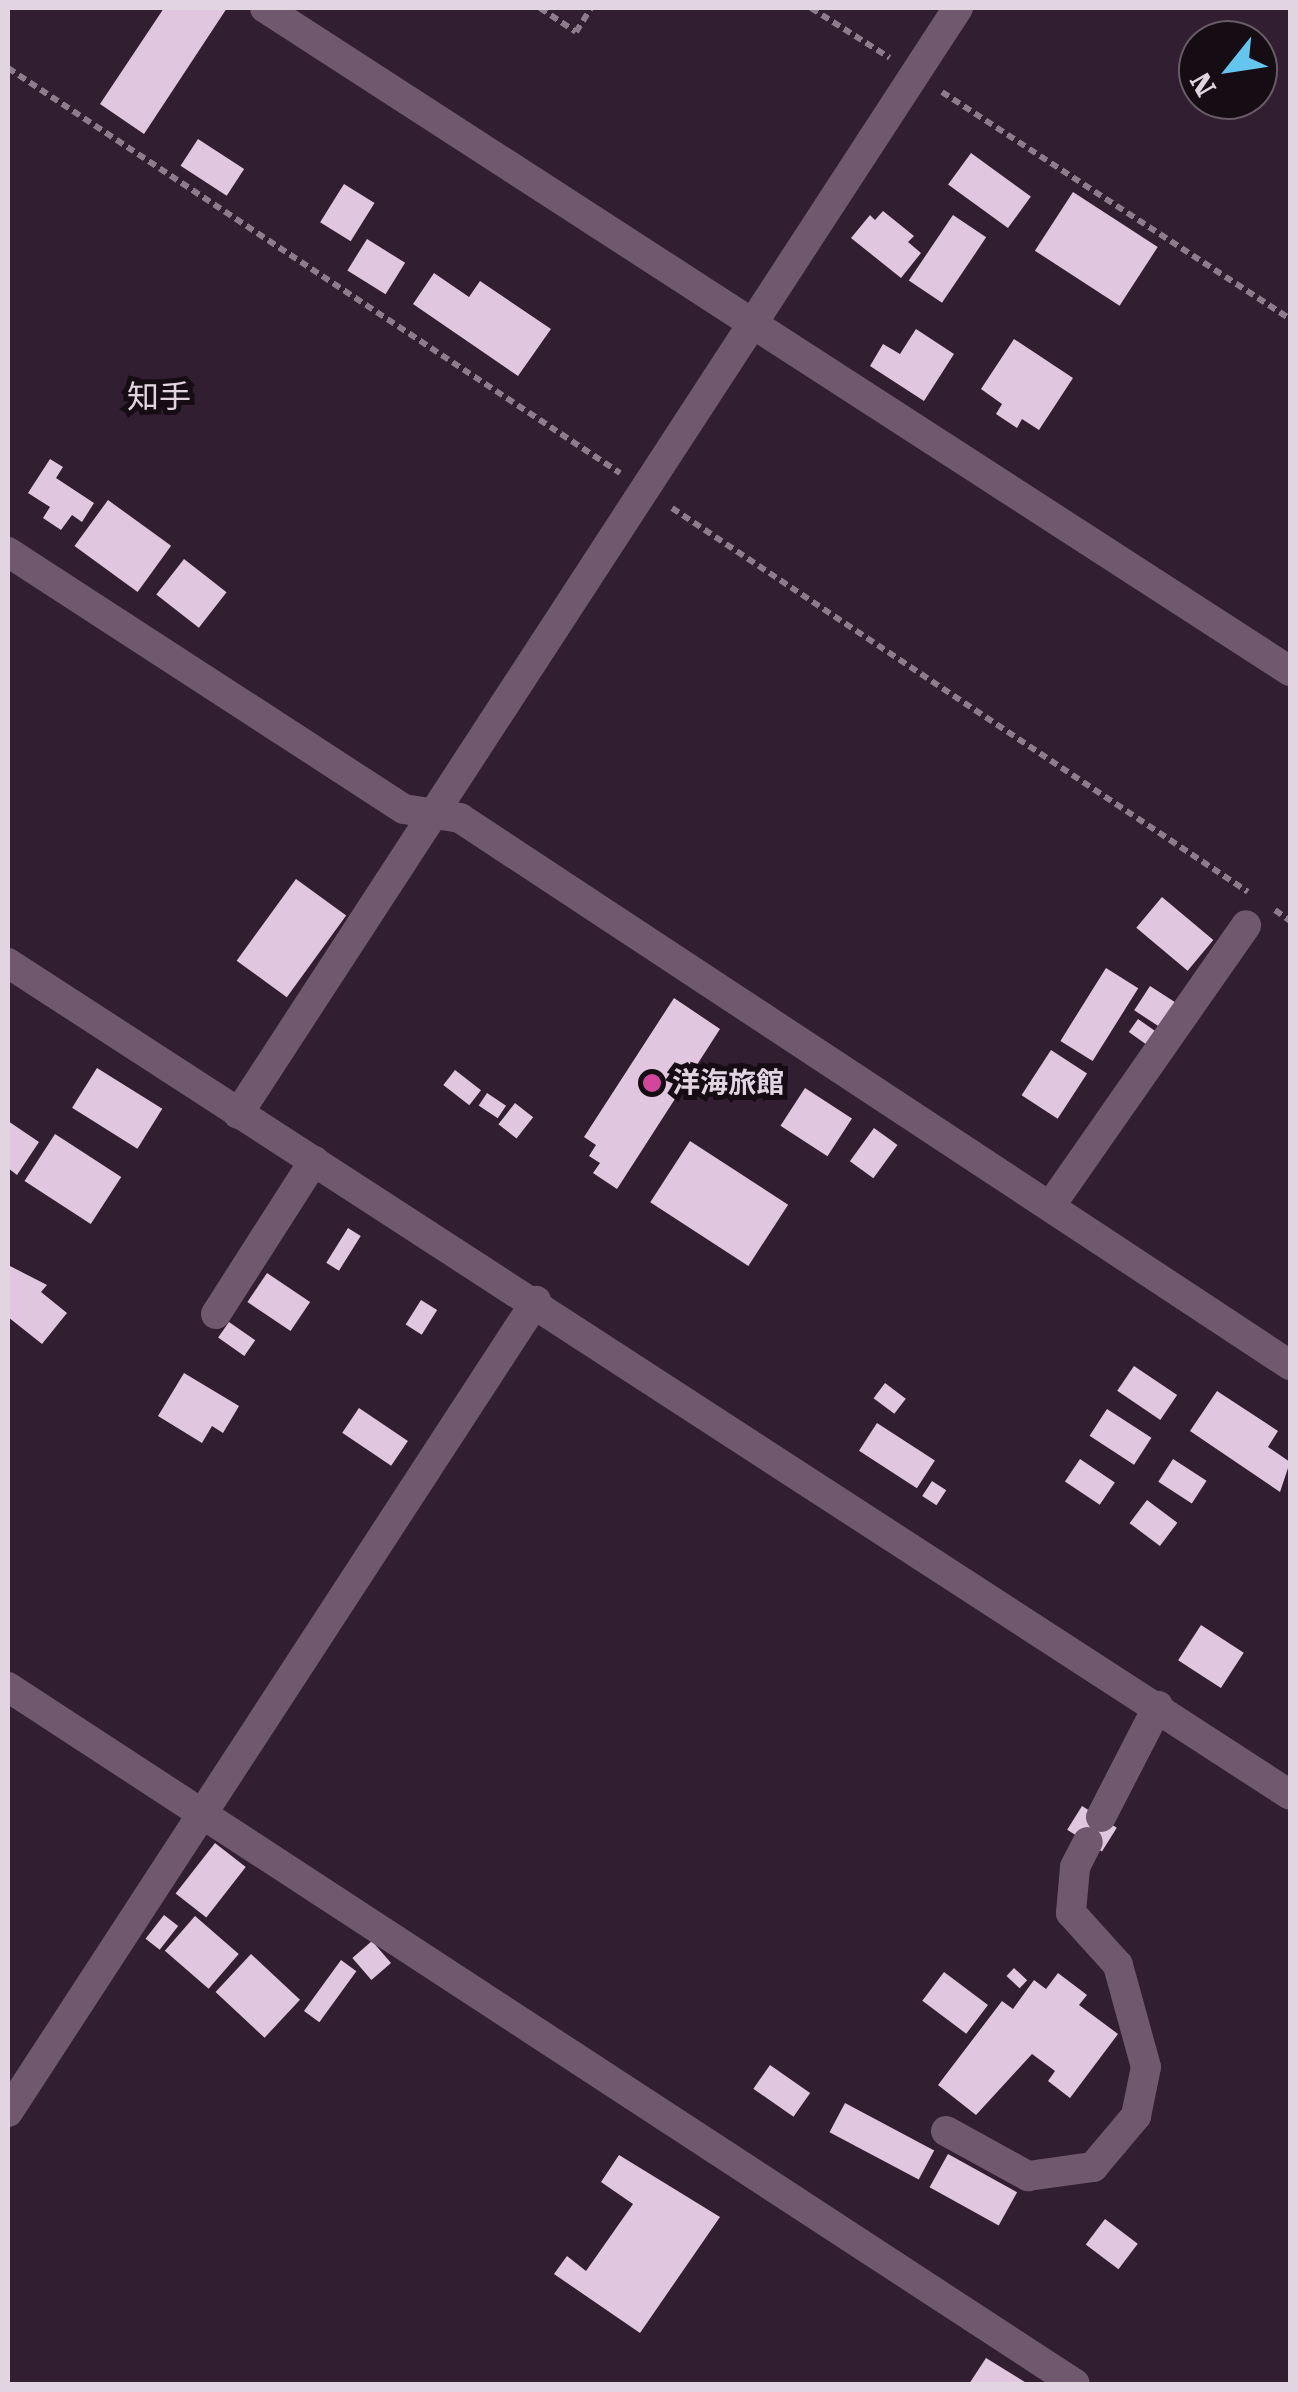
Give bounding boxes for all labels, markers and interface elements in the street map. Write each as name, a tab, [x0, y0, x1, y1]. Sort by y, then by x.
north arrow	[1178, 20, 1278, 120]
text: N	[1184, 67, 1223, 102]
district label: 知手	[127, 378, 191, 416]
place label: 洋海旅館	[672, 1066, 784, 1100]
marker: 洋海旅館	[641, 1072, 663, 1094]

